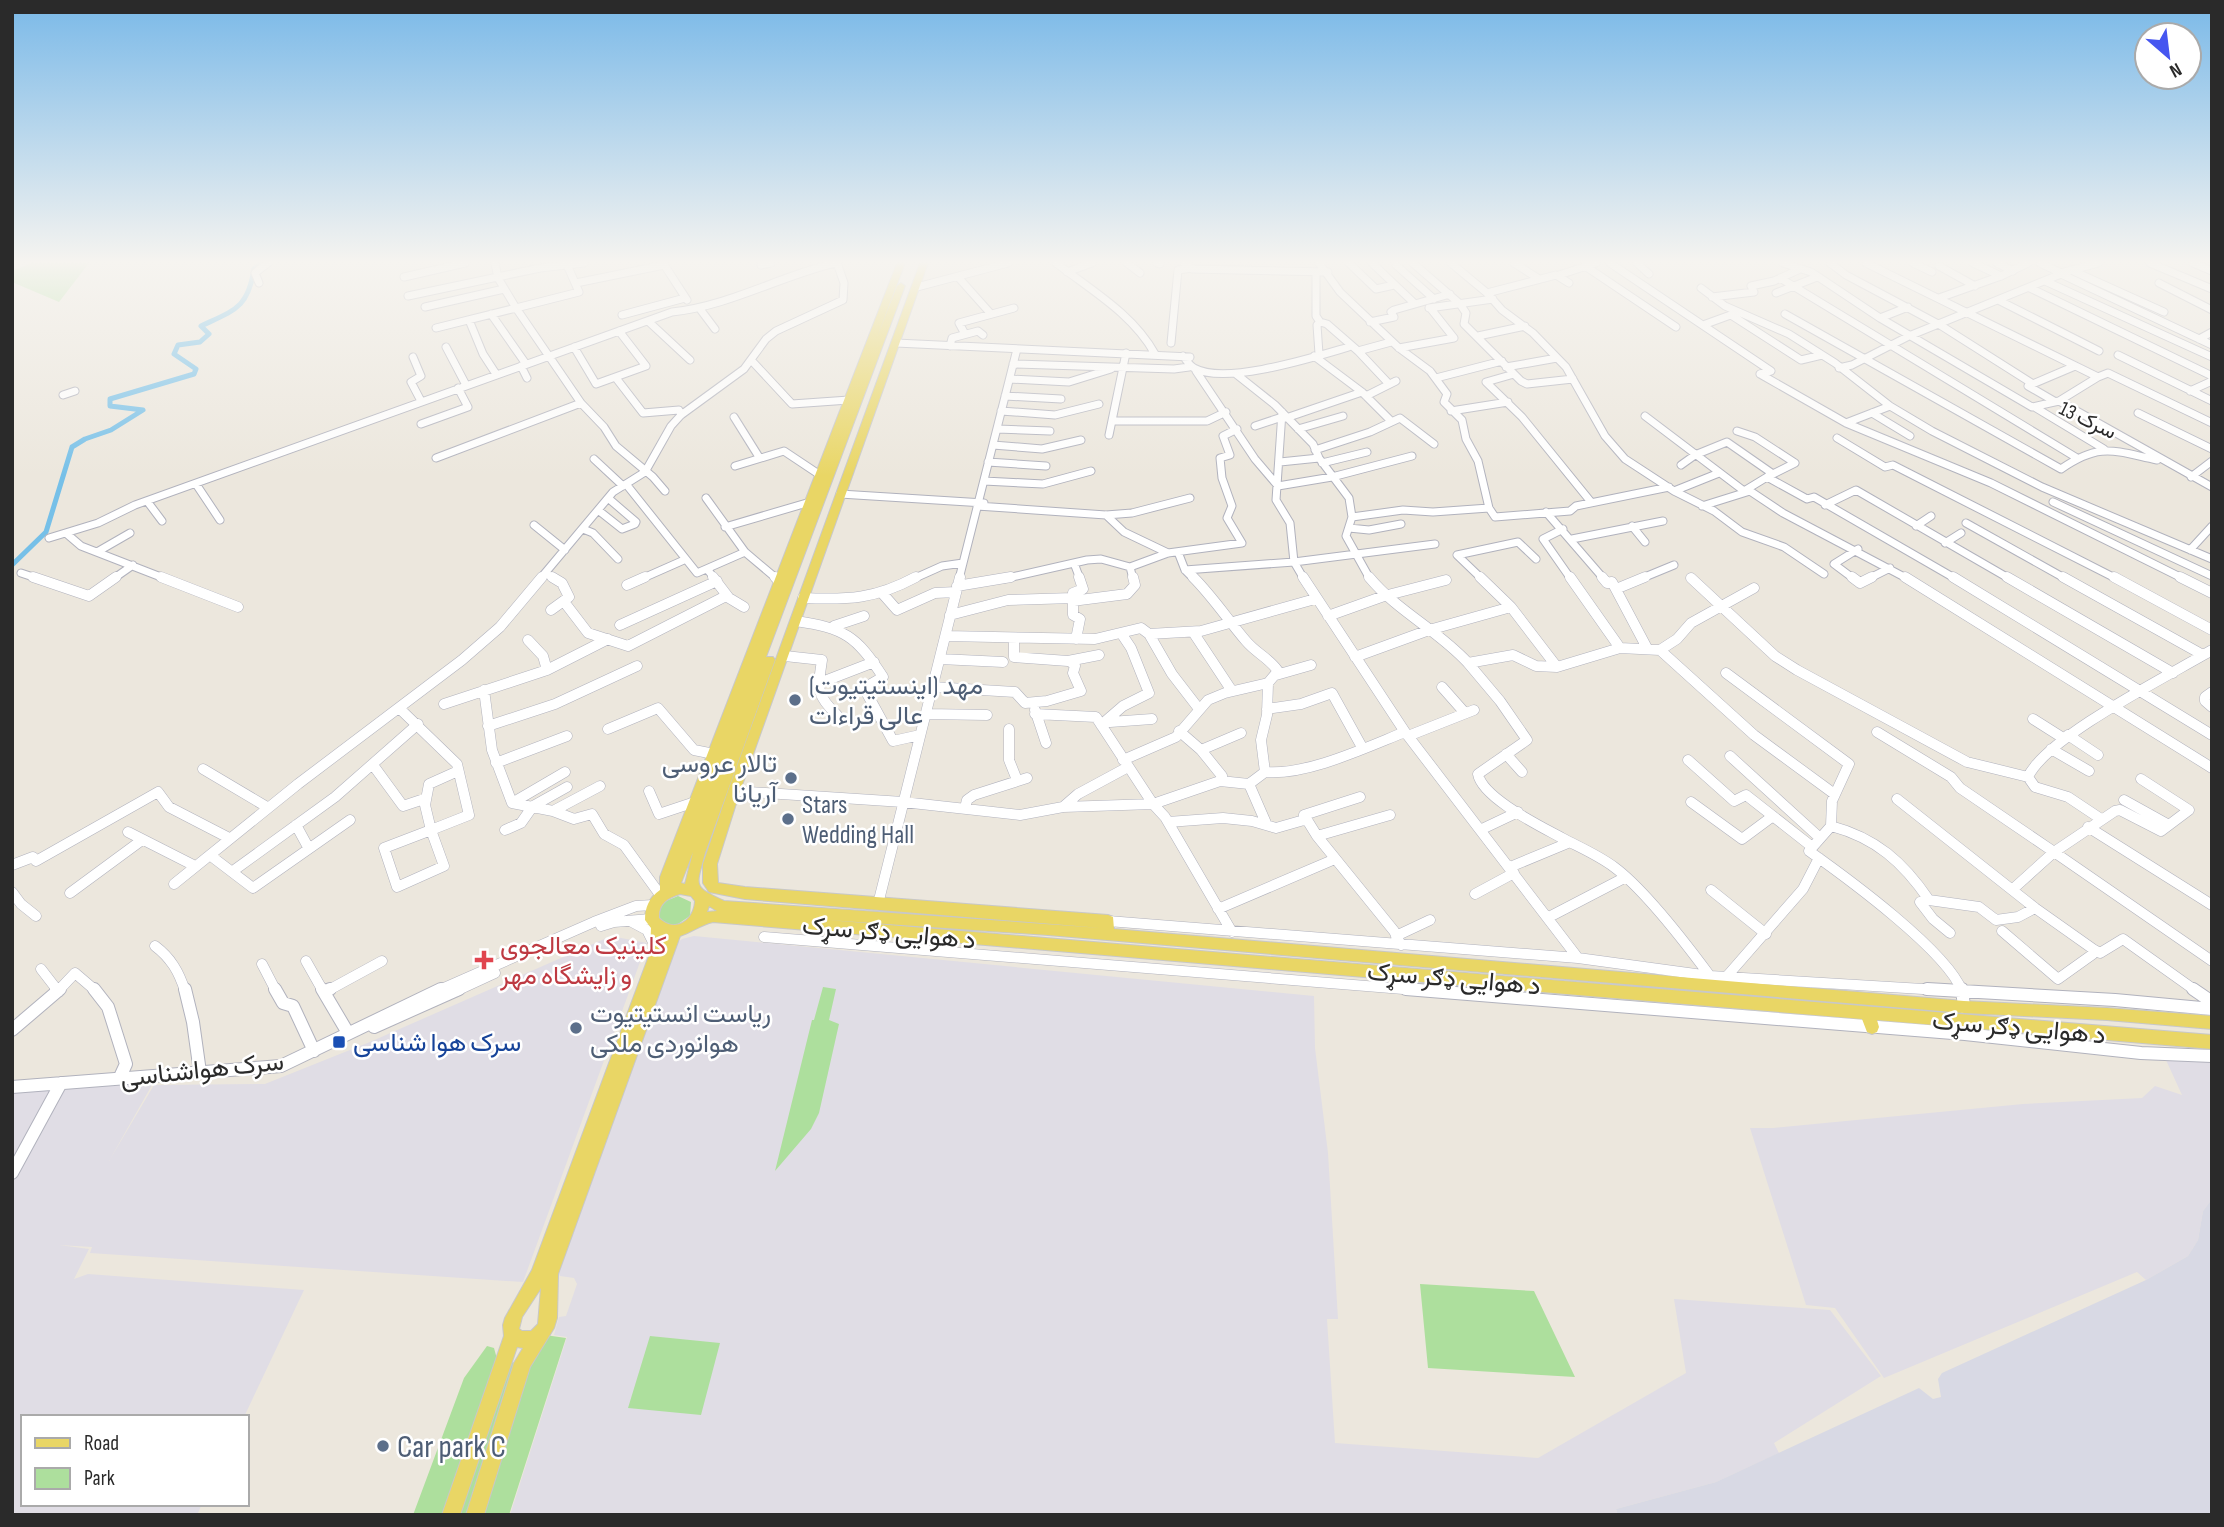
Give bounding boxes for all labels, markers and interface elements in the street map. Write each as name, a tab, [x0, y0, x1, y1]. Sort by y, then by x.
north arrow	[2133, 21, 2203, 91]
text: N	[2165, 57, 2185, 82]
street label: سرک 13	[2055, 396, 2120, 445]
place label: مهد (اینستیتیوت) عالی قراءات	[809, 671, 983, 732]
marker: مهد (اینستیتیوت) عالی قراءات	[787, 692, 803, 708]
place label: تالار عروسی آریانا	[662, 749, 779, 810]
marker: تالار عروسی آریانا	[783, 770, 799, 786]
place label: Stars Wedding Hall	[802, 790, 914, 851]
marker: Stars Wedding Hall	[780, 811, 796, 827]
street label: د هوایی ډګر سړک	[801, 910, 977, 959]
place label: کلینیک معالجوی و زایشگاه مهر	[499, 931, 667, 992]
marker: کلینیک معالجوی و زایشگاه مهر	[474, 950, 494, 970]
street label: د هوایی ډګر سړک	[1366, 956, 1542, 1005]
place label: ریاست انستیتیوت هوانوردی ملکی	[590, 999, 771, 1060]
street label: د هوایی ډګر سړک	[1931, 1005, 2107, 1054]
marker: ریاست انستیتیوت هوانوردی ملکی	[568, 1020, 584, 1036]
place label: سرک هوا شناسی	[353, 1028, 521, 1059]
marker: سرک هوا شناسی	[331, 1034, 347, 1050]
street label: سرک هواشناسی	[119, 1046, 285, 1094]
legend	[21, 1415, 248, 1506]
place label: Car park C	[397, 1428, 506, 1467]
text: Road	[84, 1431, 119, 1456]
marker: Car park C	[375, 1438, 391, 1454]
text: Park	[84, 1466, 115, 1491]

